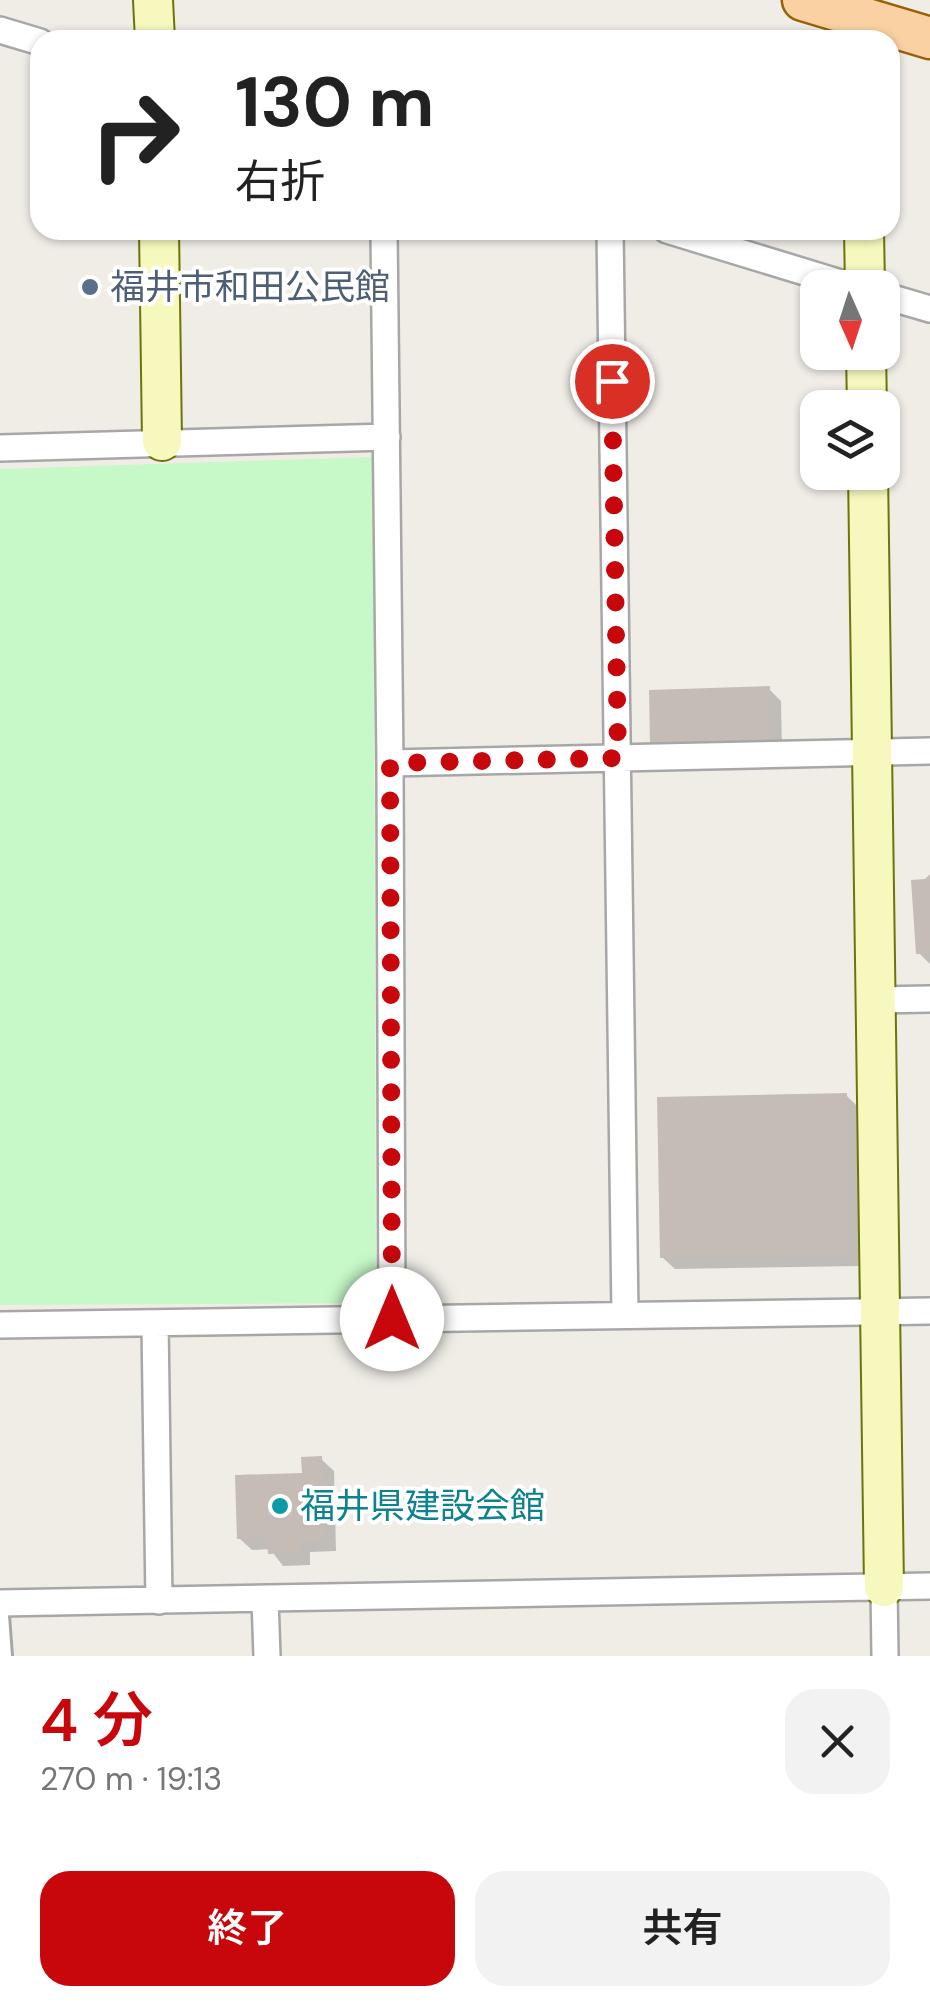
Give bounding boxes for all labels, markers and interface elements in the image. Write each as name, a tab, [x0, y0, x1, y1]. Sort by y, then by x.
text: 130 m	[235, 57, 434, 148]
icon: right	[70, 70, 200, 200]
text: 右折	[235, 152, 325, 211]
place label: 福井市和田公民館	[110, 264, 390, 310]
north arrow	[800, 270, 900, 370]
map controls	[800, 270, 900, 490]
marker: 福井市和田公民館	[79, 276, 101, 298]
pin	[570, 339, 655, 424]
icon: arrive	[585, 354, 640, 409]
button: layers	[800, 390, 900, 490]
position arrow	[340, 1267, 444, 1371]
place label: 福井県建設会館	[300, 1483, 545, 1529]
marker: 福井県建設会館	[269, 1495, 291, 1517]
text: 4 分	[40, 1681, 153, 1760]
button: close	[785, 1689, 890, 1794]
text: 270 m · 19:13	[40, 1758, 222, 1800]
button: 終了	[40, 1871, 455, 1986]
button: 共有	[475, 1871, 890, 1986]

